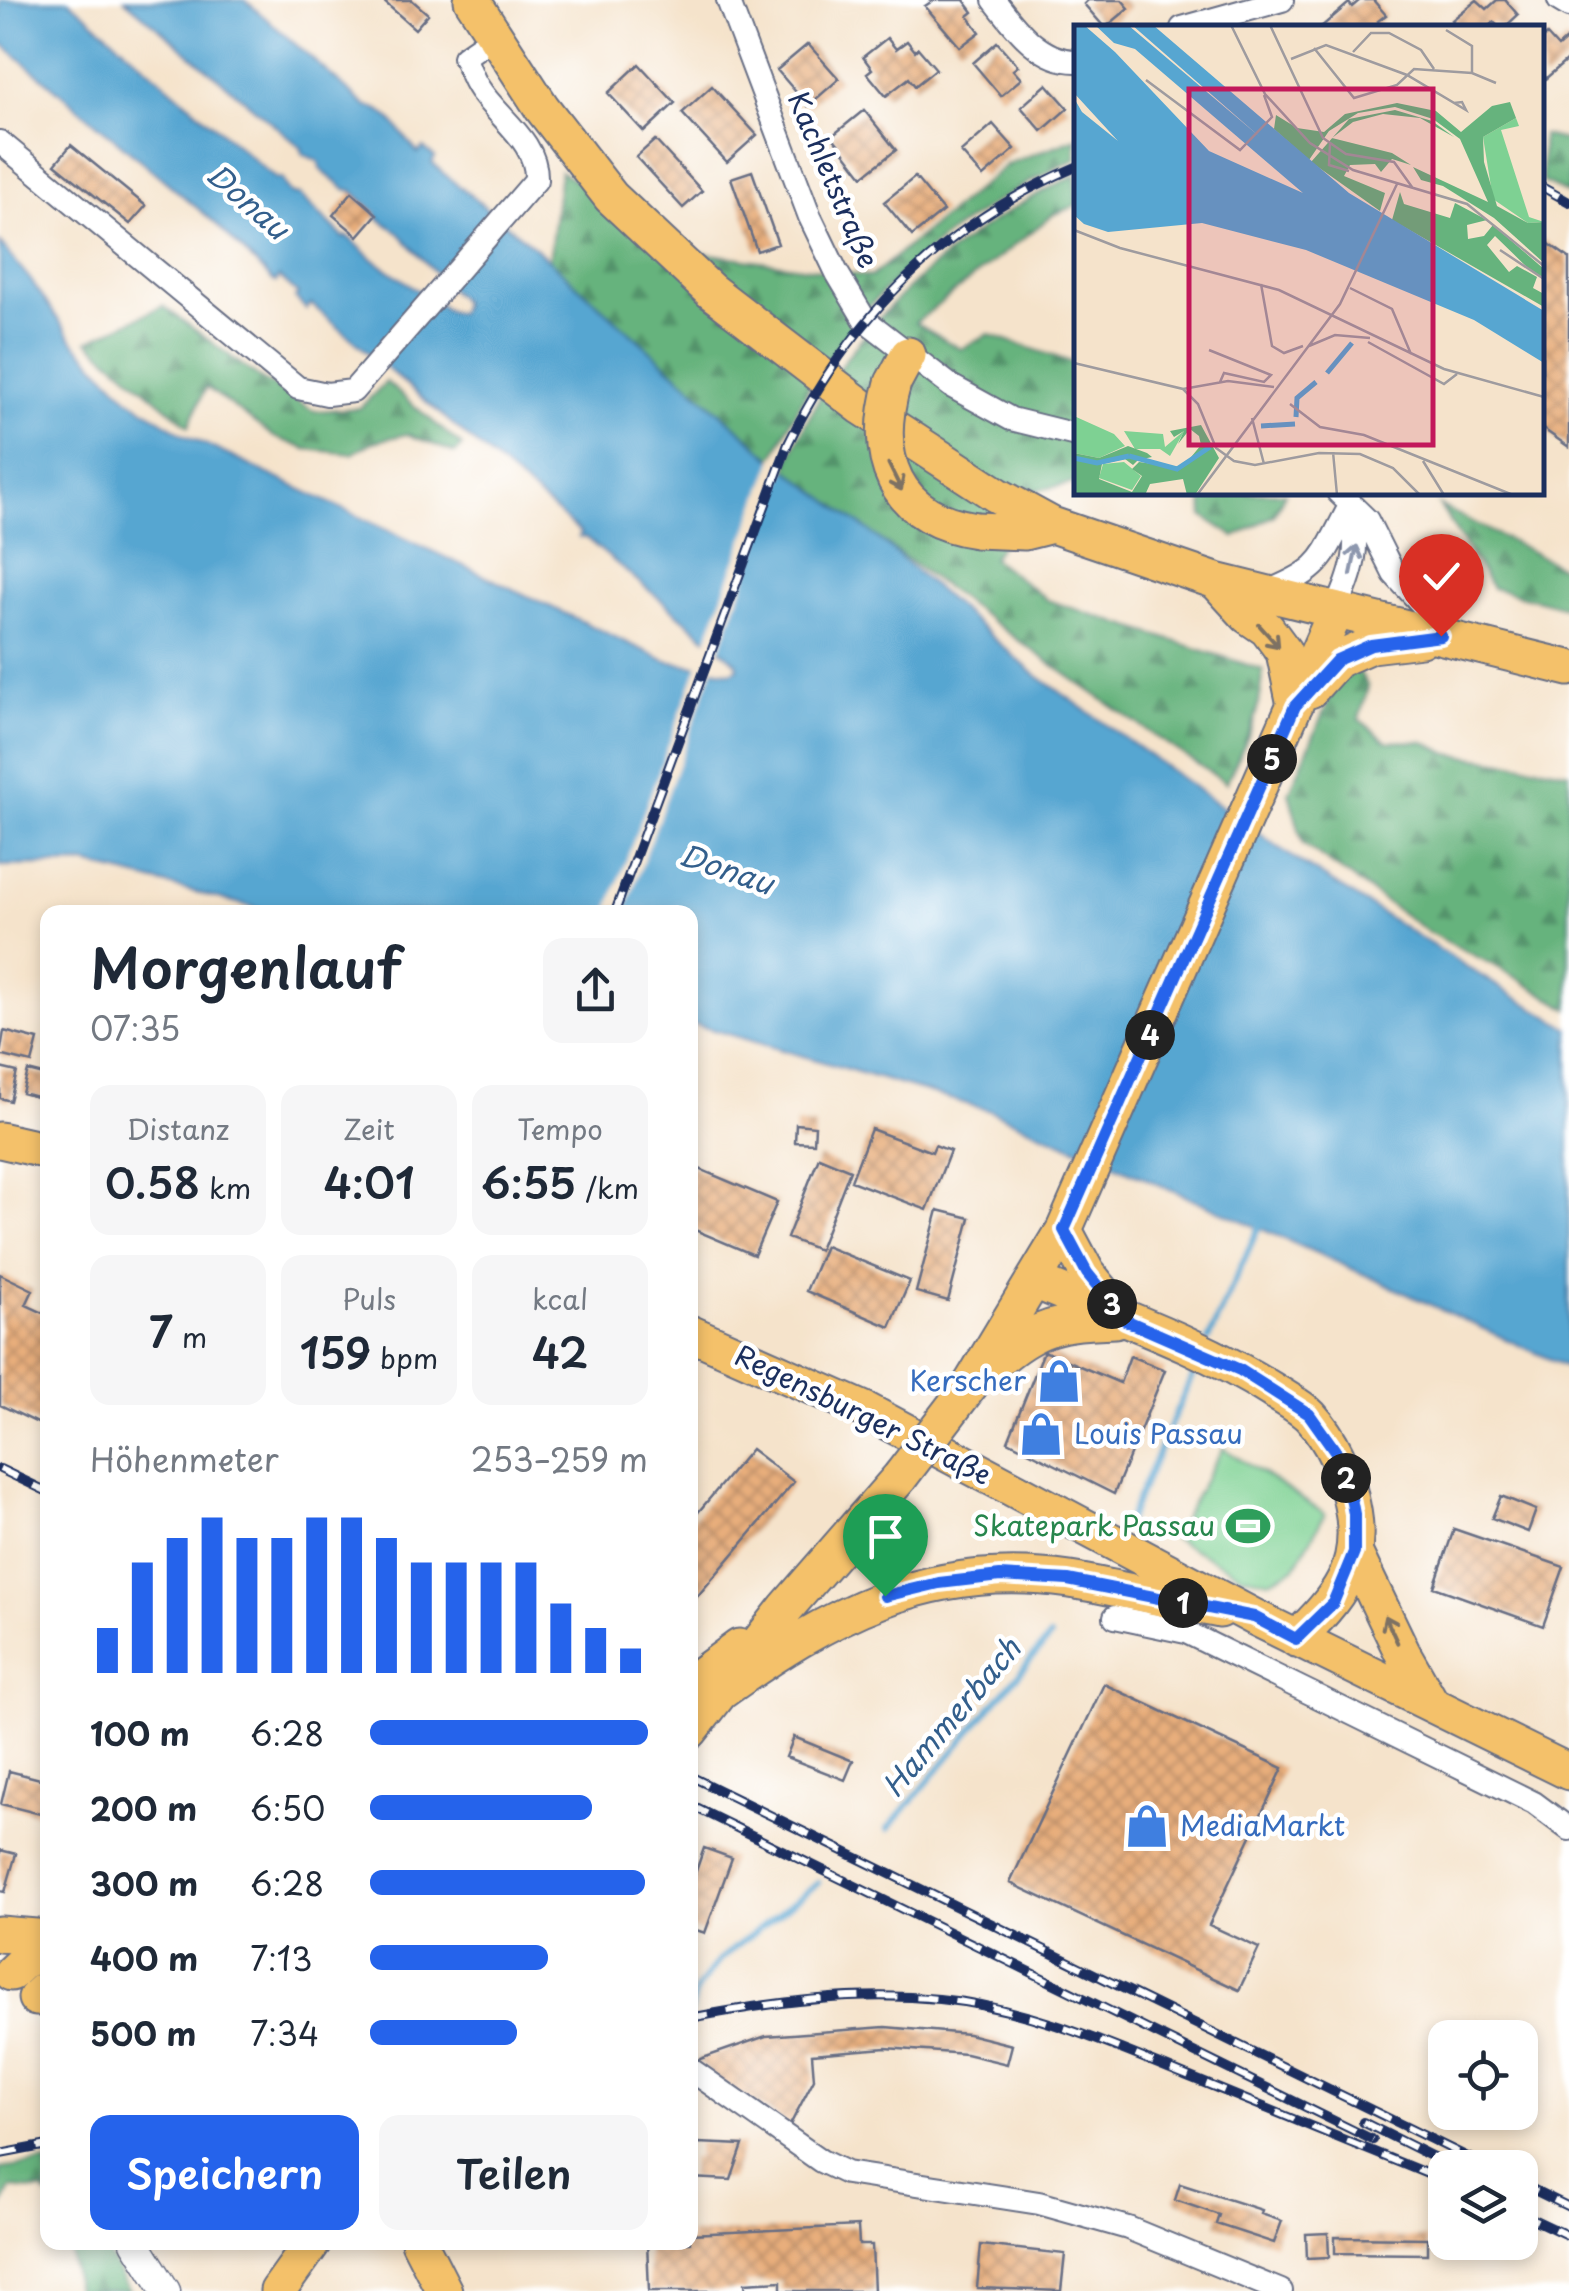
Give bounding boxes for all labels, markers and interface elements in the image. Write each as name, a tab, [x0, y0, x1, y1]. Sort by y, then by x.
inset map	[1074, 25, 1544, 495]
street label: Kachletstraße	[778, 84, 891, 274]
water label: Donau	[197, 151, 301, 250]
one-way arrow	[886, 461, 905, 491]
pin	[1399, 534, 1484, 637]
one-way arrow	[1345, 545, 1364, 577]
icon: check	[1414, 549, 1469, 604]
one-way arrow	[1257, 622, 1281, 648]
pin: 5	[1247, 734, 1297, 784]
text: 5	[1263, 737, 1281, 780]
water label: Donau	[674, 831, 782, 905]
text: Morgenlauf	[90, 925, 402, 1008]
button: share	[543, 938, 648, 1043]
text: 07:35	[90, 1004, 180, 1052]
pin: 4	[1125, 1010, 1175, 1060]
text: 4	[1140, 1013, 1160, 1056]
text: Distanz	[127, 1107, 229, 1150]
text: Zeit	[343, 1107, 395, 1150]
text: Tempo	[517, 1107, 603, 1150]
text: 0.58	[105, 1150, 200, 1213]
text: 4:01	[323, 1150, 415, 1213]
text: 6:55	[481, 1150, 576, 1213]
text: km	[200, 1166, 251, 1209]
text: /km	[576, 1166, 639, 1209]
text: Puls	[342, 1277, 396, 1320]
text: kcal	[532, 1277, 588, 1320]
pin: 3	[1087, 1279, 1137, 1329]
text: 3	[1103, 1282, 1121, 1325]
text: 7	[149, 1299, 173, 1362]
text: m	[173, 1315, 207, 1358]
text: 159	[300, 1320, 371, 1383]
text: 42	[532, 1320, 588, 1383]
street label: Regensburger Straße	[728, 1333, 999, 1494]
text: bpm	[371, 1336, 438, 1379]
shop icon: Kerscher	[1035, 1357, 1083, 1405]
place label: Kerscher	[910, 1358, 1026, 1401]
shop icon: Louis Passau	[1017, 1410, 1065, 1458]
place label: Louis Passau	[1074, 1411, 1243, 1454]
text: Höhenmeter	[90, 1435, 279, 1483]
text: 253–259 m	[471, 1435, 648, 1483]
pin: 2	[1321, 1453, 1371, 1503]
text: 2	[1336, 1456, 1356, 1499]
pin	[843, 1494, 928, 1597]
sports icon: Skatepark Passau	[1224, 1502, 1272, 1550]
place label: Skatepark Passau	[973, 1503, 1215, 1546]
icon: arrive	[858, 1509, 913, 1564]
pin: 1	[1158, 1578, 1208, 1628]
text: 1	[1176, 1581, 1190, 1624]
one-way arrow	[1380, 1614, 1399, 1644]
water label: Hammerbach	[870, 1627, 1031, 1806]
text: 100 m	[90, 1709, 190, 1757]
text: 6:28	[250, 1709, 324, 1757]
text: 200 m	[90, 1784, 197, 1832]
text: 6:50	[250, 1784, 325, 1832]
shop icon: MediaMarkt	[1123, 1802, 1171, 1850]
place label: MediaMarkt	[1180, 1803, 1345, 1846]
text: 300 m	[90, 1859, 198, 1907]
text: 6:28	[250, 1859, 324, 1907]
text: 400 m	[90, 1934, 198, 1982]
text: 7:13	[250, 1934, 312, 1982]
text: 500 m	[90, 2009, 196, 2057]
text: 7:34	[250, 2009, 319, 2057]
map controls	[1428, 2020, 1538, 2260]
button: locate	[1428, 2020, 1538, 2130]
button: Speichern	[90, 2115, 359, 2230]
button: Teilen	[379, 2115, 648, 2230]
button: layers	[1428, 2150, 1538, 2260]

